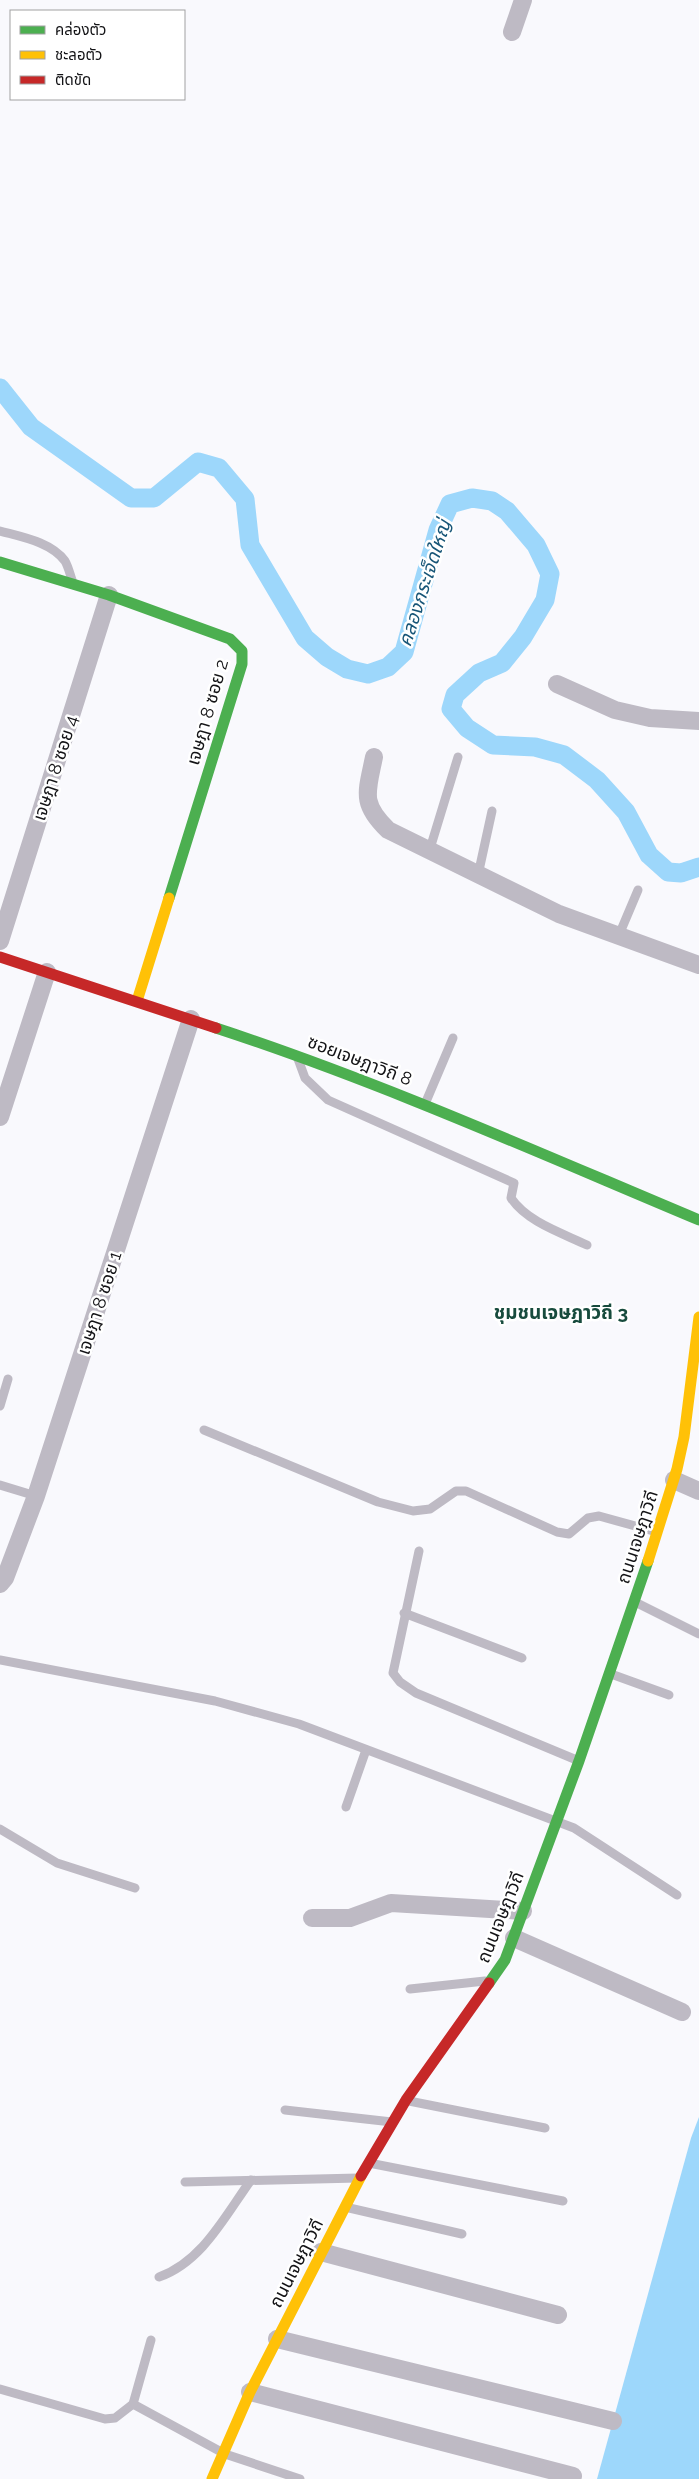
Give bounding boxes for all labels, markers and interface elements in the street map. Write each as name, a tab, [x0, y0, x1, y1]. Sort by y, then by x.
legend	[10, 10, 185, 100]
text: คล่องตัว	[55, 21, 106, 39]
text: ชะลอตัว	[55, 46, 102, 64]
text: ติดขัด	[55, 71, 91, 89]
water label: คลองกระเจ็ดใหญ่	[393, 514, 456, 649]
street label: เจษฎา 8 ซอย 2	[182, 657, 232, 767]
street label: เจษฎา 8 ซอย 4	[28, 713, 82, 823]
street label: ซอยเจษฎาวิถี 8	[305, 1030, 415, 1090]
street label: เจษฎา 8 ซอย 1	[72, 1248, 126, 1357]
district label: ชุมชนเจษฎาวิถี 3	[494, 1301, 628, 1324]
street label: ถนนเจษฎาวิถี	[612, 1488, 662, 1586]
street label: ถนนเจษฎาวิถี	[472, 1868, 528, 1966]
street label: ถนนเจษฎาวิถี	[265, 2215, 327, 2311]

